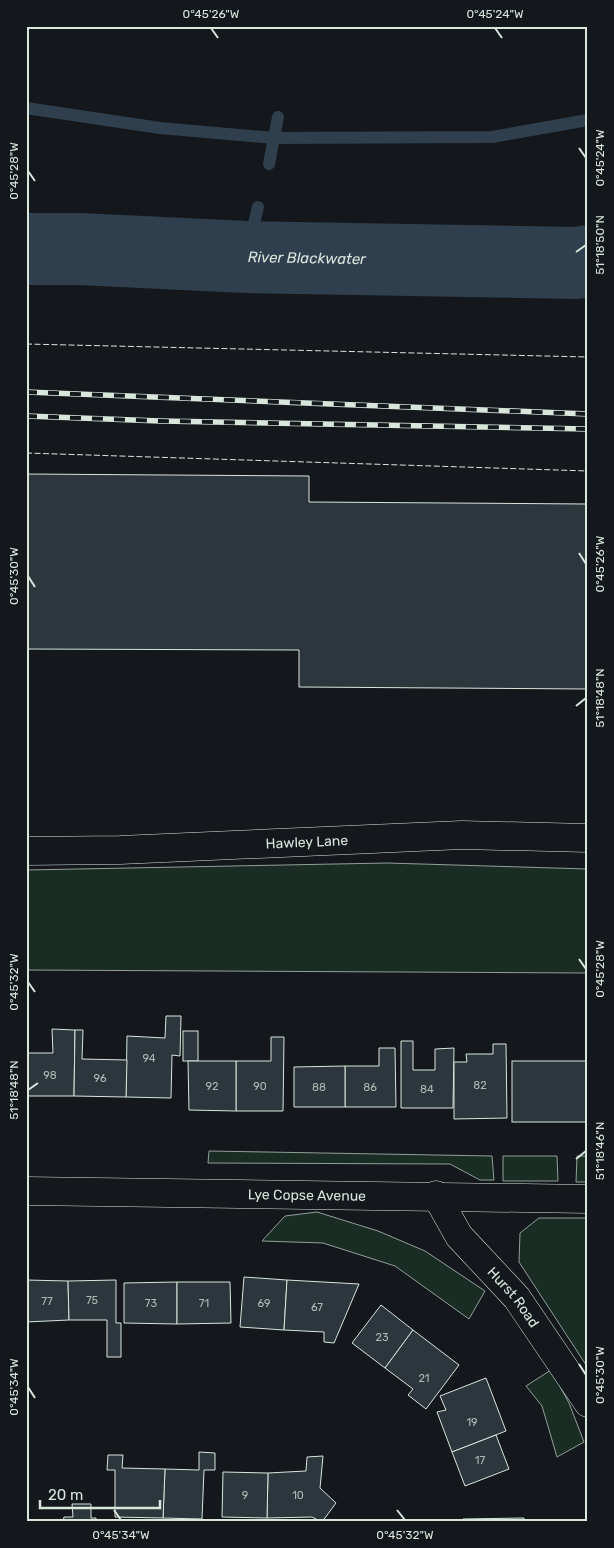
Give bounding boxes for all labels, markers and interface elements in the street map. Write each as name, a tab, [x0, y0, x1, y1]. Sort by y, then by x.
text: 0°45'26"W	[183, 7, 240, 21]
text: 0°45'24"W	[466, 7, 524, 21]
text: 0°45'24"W	[593, 129, 607, 187]
text: 0°45'28"W	[7, 142, 21, 200]
text: 51°18'50"N	[593, 215, 607, 275]
water label: River Blackwater	[247, 248, 367, 268]
text: 0°45'26"W	[593, 535, 607, 592]
text: 0°45'30"W	[7, 547, 21, 605]
text: 51°18'48"N	[593, 668, 607, 728]
street label: Hawley Lane	[265, 831, 349, 852]
text: 0°45'28"W	[593, 940, 607, 998]
text: 0°45'32"W	[7, 953, 21, 1011]
house number: 94	[142, 1052, 156, 1065]
text: 51°18'48"N	[7, 1060, 21, 1120]
house number: 98	[43, 1069, 57, 1082]
house number: 96	[93, 1072, 107, 1085]
house number: 82	[473, 1079, 487, 1092]
house number: 92	[206, 1080, 218, 1093]
house number: 90	[253, 1080, 267, 1093]
house number: 88	[312, 1081, 326, 1094]
house number: 86	[363, 1081, 377, 1094]
house number: 84	[420, 1083, 434, 1096]
text: 51°18'46"N	[593, 1122, 607, 1180]
street label: Lye Copse Avenue	[248, 1186, 366, 1204]
street label: Hurst Road	[484, 1263, 543, 1331]
house number: 75	[86, 1294, 99, 1307]
house number: 77	[41, 1295, 53, 1308]
house number: 73	[145, 1297, 158, 1310]
house number: 71	[199, 1297, 209, 1310]
house number: 69	[257, 1297, 271, 1310]
house number: 67	[311, 1301, 323, 1314]
house number: 23	[375, 1331, 389, 1344]
text: 0°45'30"W	[593, 1346, 607, 1404]
text: 0°45'34"W	[7, 1358, 21, 1416]
house number: 21	[418, 1372, 430, 1385]
house number: 19	[466, 1416, 478, 1429]
house number: 17	[475, 1454, 486, 1467]
scale bar	[40, 1478, 160, 1510]
text: 20 m	[48, 1486, 83, 1504]
house number: 9	[242, 1489, 248, 1502]
house number: 10	[292, 1489, 304, 1502]
text: 0°45'34"W	[92, 1528, 150, 1542]
text: 0°45'32"W	[376, 1528, 434, 1542]

